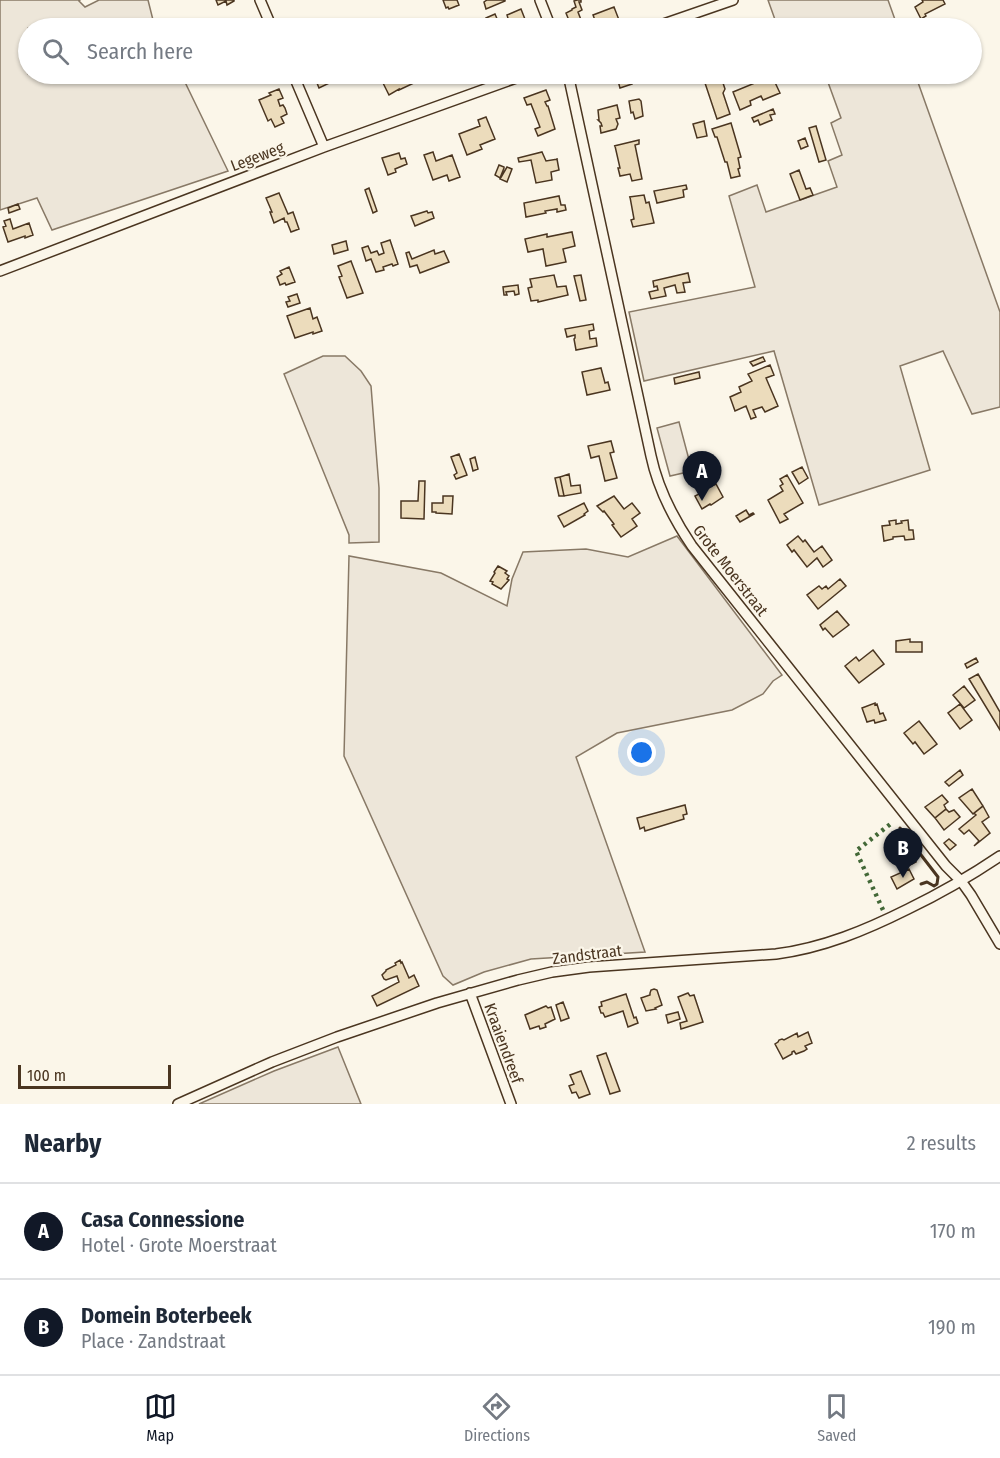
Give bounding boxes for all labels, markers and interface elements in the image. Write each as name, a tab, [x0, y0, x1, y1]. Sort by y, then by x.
search box	[18, 18, 982, 84]
icon: search	[39, 35, 72, 68]
text: Search here	[87, 38, 193, 65]
street label: Legeweg	[228, 137, 287, 175]
pin: A	[682, 452, 722, 501]
street label: Grote Moerstraat	[689, 521, 773, 620]
your location	[627, 738, 656, 767]
pin: B	[884, 828, 922, 878]
street label: Zandstraat	[551, 941, 624, 968]
street label: Kraaiendreef	[480, 1000, 527, 1087]
scale bar	[18, 1062, 171, 1090]
text: 100 m	[27, 1066, 66, 1085]
text: Nearby	[24, 1128, 101, 1159]
text: 2 results	[907, 1131, 976, 1155]
text: Casa Connessione	[81, 1206, 244, 1233]
text: A	[38, 1219, 49, 1243]
text: 170 m	[930, 1219, 976, 1243]
text: Hotel · Grote Moerstraat	[81, 1233, 277, 1257]
text: Domein Boterbeek	[81, 1302, 252, 1329]
text: B	[38, 1315, 49, 1339]
text: 190 m	[928, 1315, 976, 1339]
text: Place · Zandstraat	[81, 1329, 226, 1353]
tab: Map	[144, 1390, 177, 1445]
tab: Directions	[464, 1390, 530, 1445]
tab: Saved	[817, 1390, 856, 1445]

